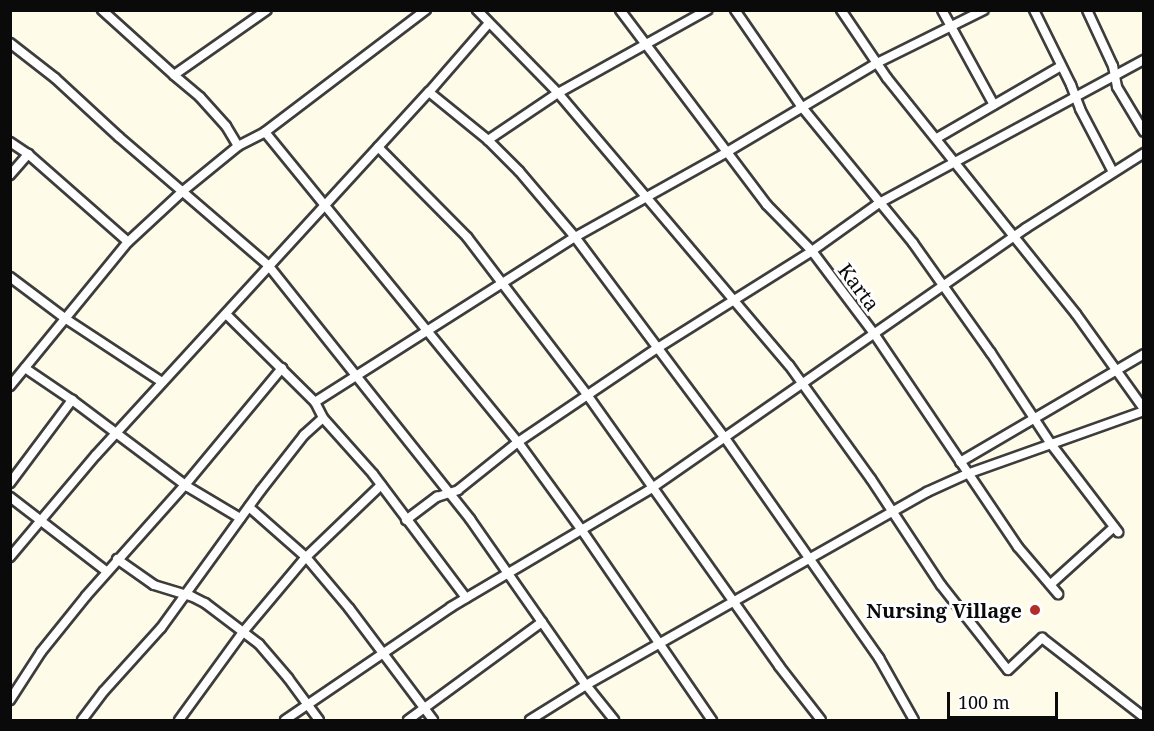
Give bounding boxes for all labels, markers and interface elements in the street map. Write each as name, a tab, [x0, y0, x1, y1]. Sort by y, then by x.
street label: Karta	[833, 259, 885, 315]
place label: Nursing Village	[866, 598, 1022, 622]
marker: Nursing Village	[1026, 601, 1044, 619]
scale bar	[950, 680, 1061, 718]
text: 100 m	[958, 690, 1010, 714]

